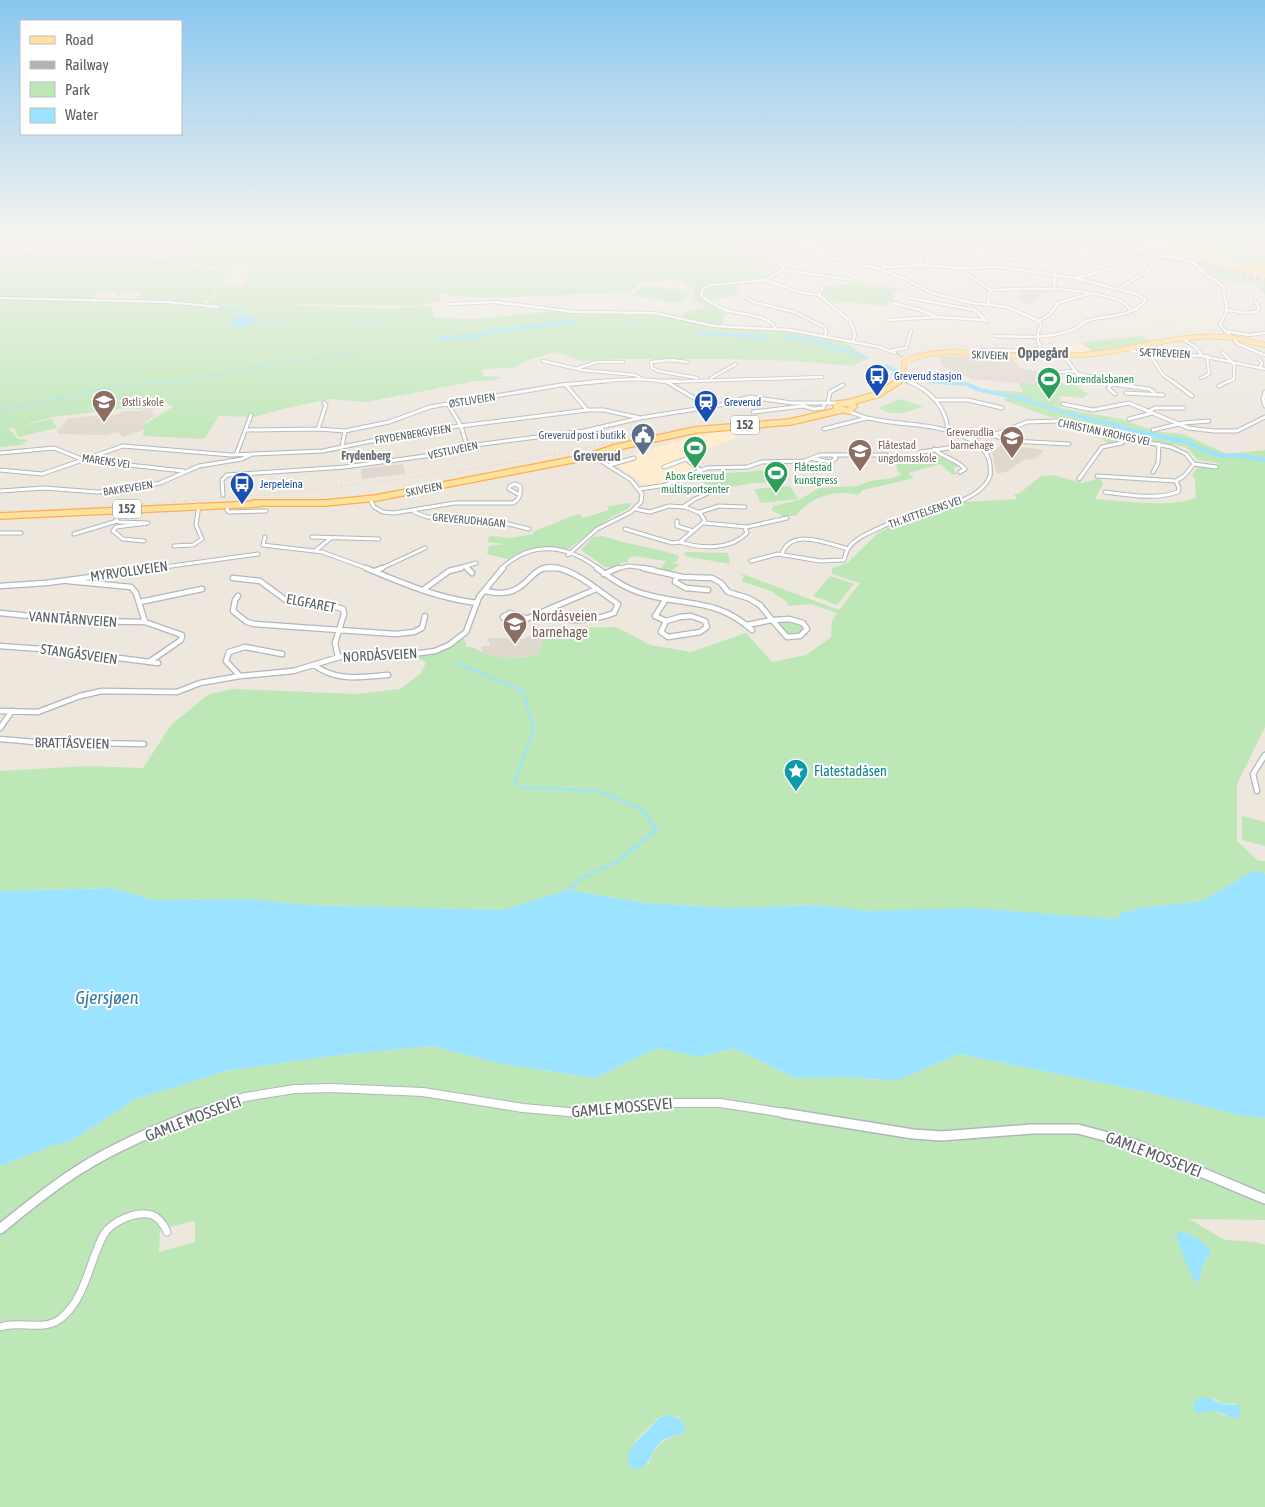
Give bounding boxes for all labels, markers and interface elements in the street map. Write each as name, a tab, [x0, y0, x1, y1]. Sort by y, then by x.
legend	[20, 20, 182, 135]
text: Road	[65, 31, 94, 48]
text: Railway	[65, 56, 109, 73]
text: Park	[65, 81, 90, 98]
text: Water	[65, 106, 98, 123]
district label: Oppegård	[1018, 345, 1069, 361]
street label: SÆTREVEIEN	[1139, 346, 1191, 360]
street label: SKIVEIEN	[971, 348, 1009, 362]
bus stop icon: Greverud stasjon	[864, 363, 890, 397]
sports icon: Durendalsbanen	[1036, 366, 1062, 400]
place label: Greverud stasjon	[894, 370, 962, 382]
place label: Durendalsbanen	[1066, 373, 1134, 385]
school or university icon: Østli skole	[91, 389, 117, 423]
station icon: Greverud	[693, 389, 719, 423]
street label: ØSTLIVEIEN	[448, 390, 496, 410]
place label: Østli skole	[122, 396, 164, 408]
place label: Greverud	[724, 396, 761, 408]
road number: 152	[731, 416, 759, 434]
street label: CHRISTIAN KROHGS VEI	[1057, 416, 1151, 448]
street label: FRYDENBERGVEIEN	[374, 422, 452, 446]
public building icon: Greverud post i butikk	[630, 422, 656, 456]
school or university icon: Greverudlia barnehage	[999, 425, 1025, 459]
place label: Greverudlia barnehage	[946, 426, 994, 451]
place label: Greverud post i butikk	[538, 429, 626, 441]
sports icon: Abox Greverud multisportsenter	[682, 435, 708, 469]
school or university icon: Flåtestad ungdomsskole	[847, 438, 873, 472]
street label: VESTLIVEIEN	[427, 439, 479, 461]
place label: Flåtestad ungdomsskole	[878, 439, 937, 464]
district label: Greverud	[573, 448, 621, 464]
district label: Frydenberg	[341, 449, 392, 463]
street label: MARENS VEI	[81, 452, 131, 470]
sports icon: Flåtestad kunstgress	[763, 460, 789, 494]
place label: Flåtestad kunstgress	[794, 461, 837, 486]
place label: Abox Greverud multisportsenter	[661, 470, 730, 495]
bus stop icon: Jerpeleina	[229, 471, 255, 505]
street label: BAKKEVEIEN	[102, 478, 154, 498]
place label: Jerpeleina	[260, 478, 303, 490]
street label: SKIVEIEN	[405, 479, 443, 499]
street label: TH. KITTELSENS VEI	[887, 494, 963, 530]
road number: 152	[113, 499, 141, 518]
street label: GREVERUDHAGAN	[432, 511, 506, 529]
street label: MYRVOLLVEIEN	[89, 558, 169, 584]
street label: ELGFARET	[285, 590, 337, 616]
street label: VANNTÅRNVEIEN	[28, 607, 118, 630]
place label: Nordåsveien barnehage	[532, 608, 597, 640]
school or university icon: Nordåsveien barnehage	[502, 611, 528, 645]
street label: STANGÅSVEIEN	[40, 640, 119, 667]
street label: NORDÅSVEIEN	[342, 644, 418, 665]
street label: BRATTÅSVEIEN	[34, 733, 110, 752]
place icon: Flatestadåsen	[783, 758, 809, 792]
place label: Flatestadåsen	[814, 763, 887, 779]
water label: Gjersjøen	[75, 987, 139, 1008]
street label: GAMLE MOSSEVEI	[142, 1091, 244, 1145]
street label: GAMLE MOSSEVEI	[571, 1094, 673, 1120]
street label: GAMLE MOSSEVEI	[1103, 1127, 1205, 1181]

